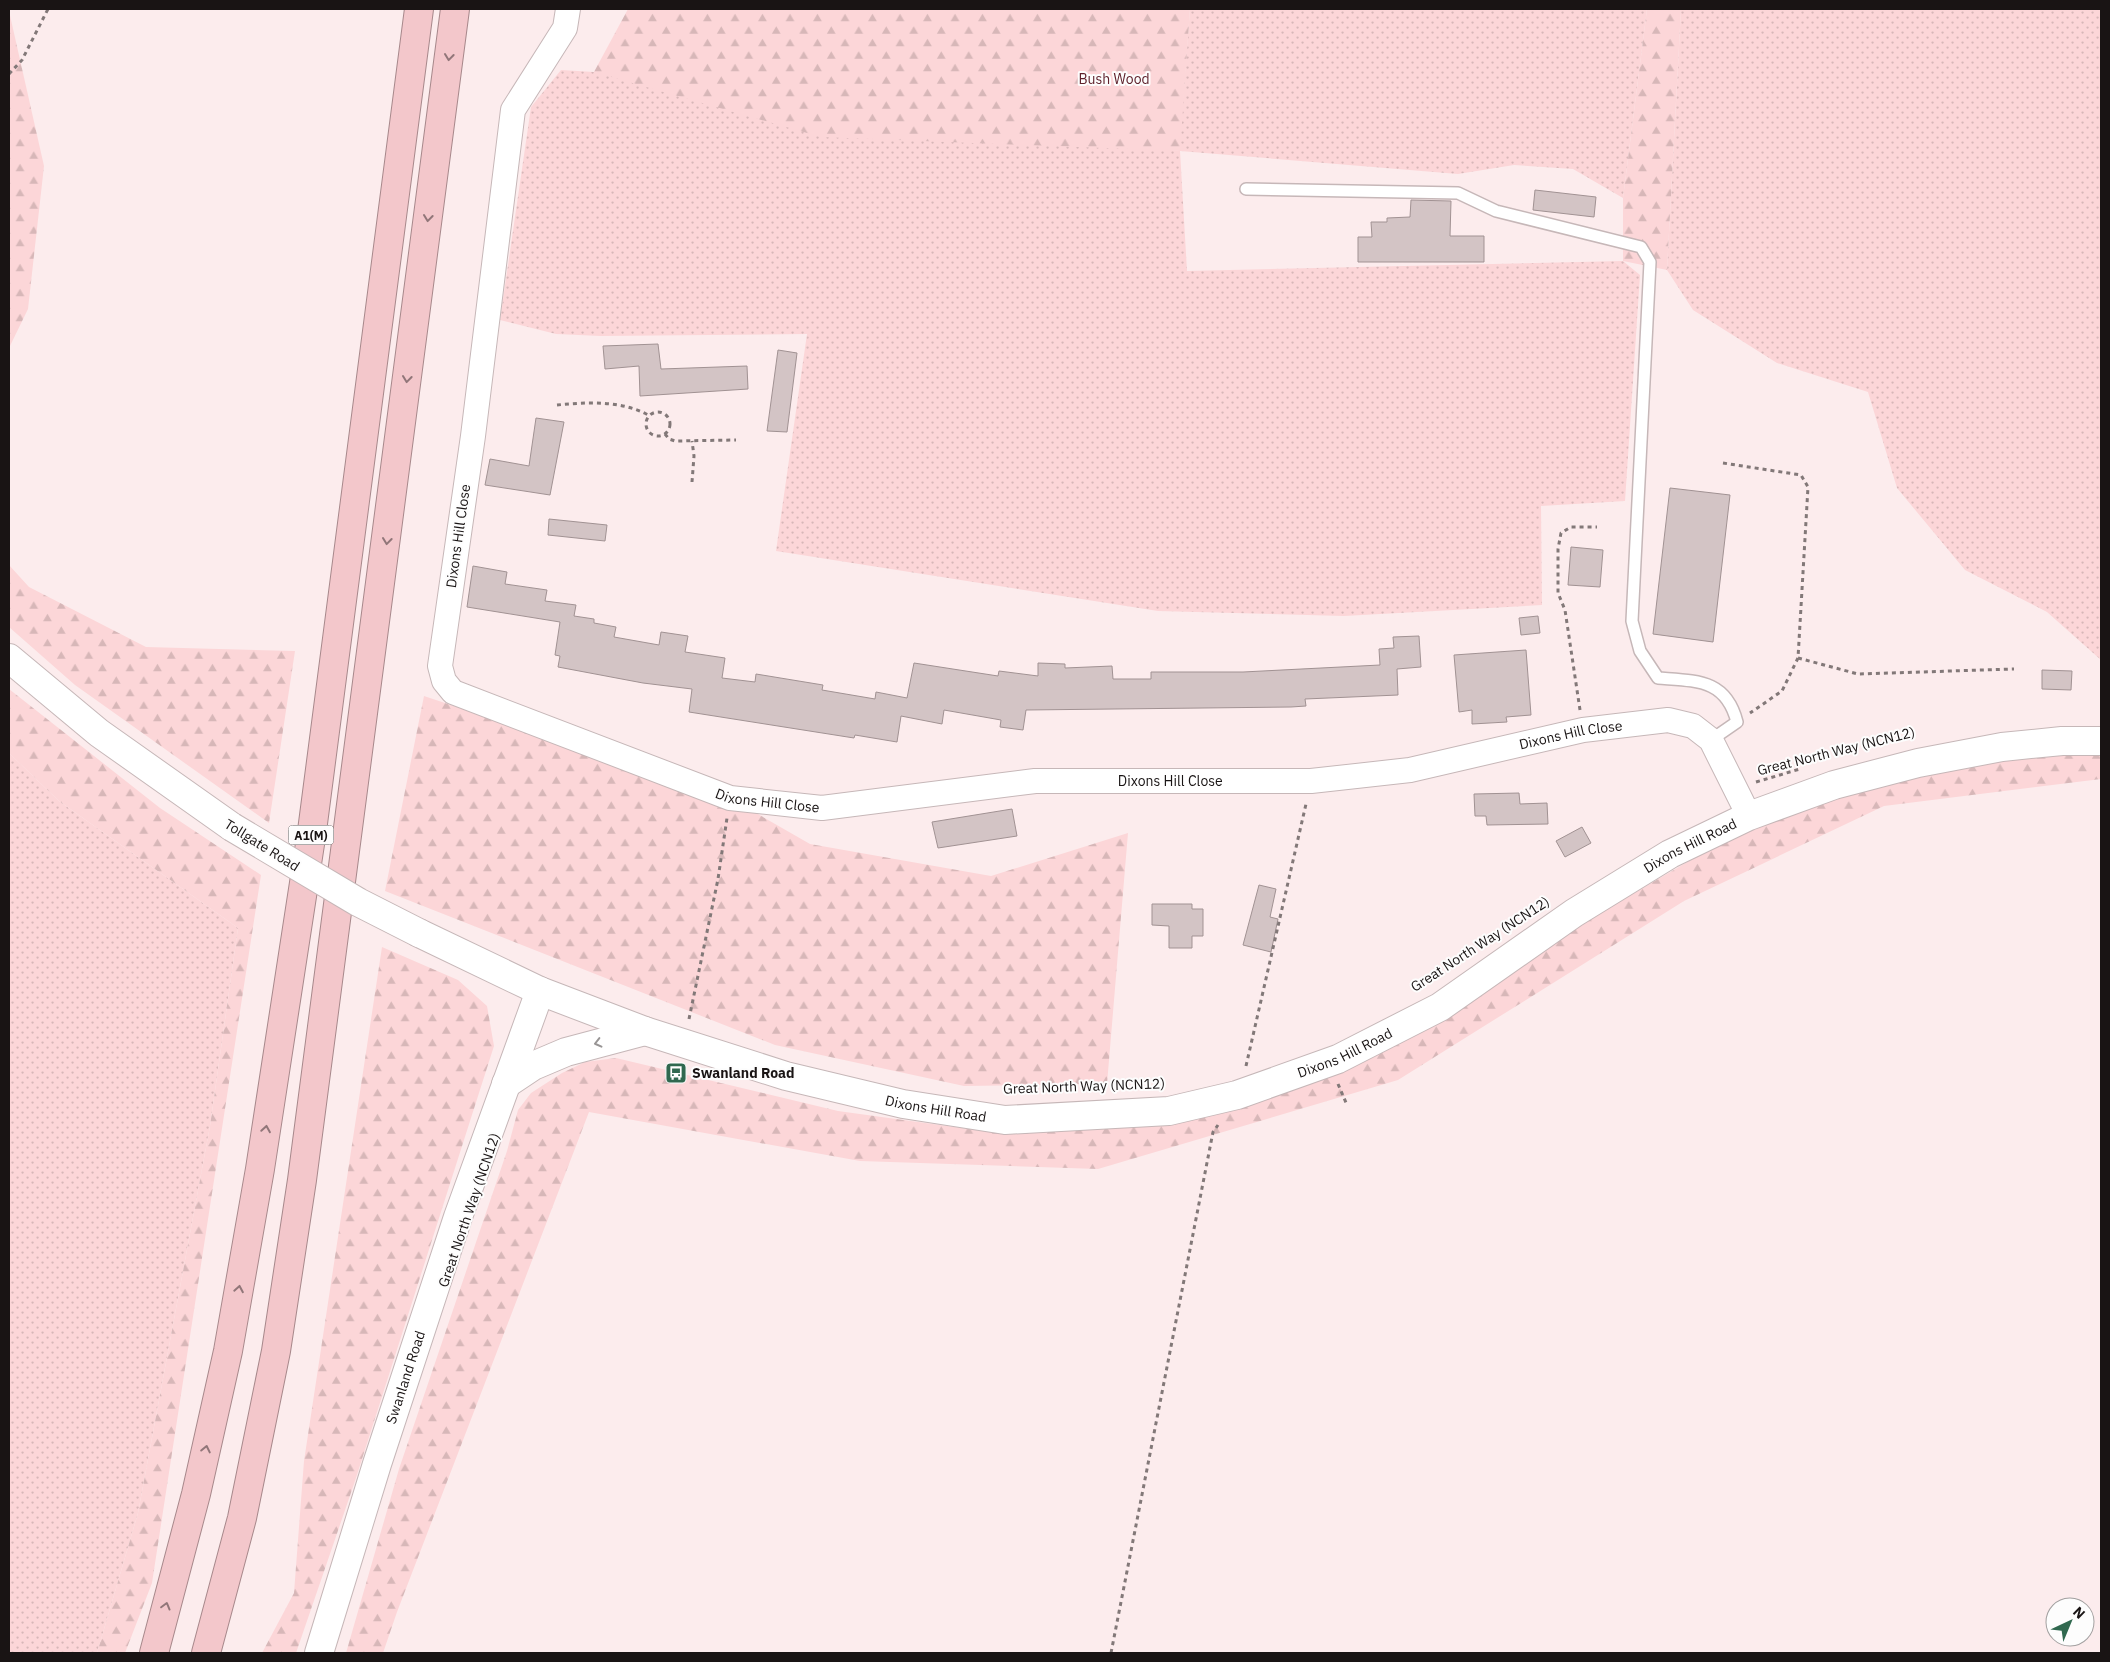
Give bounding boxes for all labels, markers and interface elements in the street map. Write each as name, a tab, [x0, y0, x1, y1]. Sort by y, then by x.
one-way arrow	[444, 53, 455, 61]
park label: Bush Wood	[1078, 70, 1150, 88]
one-way arrow	[423, 215, 434, 223]
one-way arrow	[403, 375, 413, 384]
street label: Dixons Hill Close	[442, 483, 474, 589]
one-way arrow	[382, 537, 393, 545]
street label: Dixons Hill Close	[1517, 716, 1624, 753]
street label: Great North Way (NCN12)	[1755, 723, 1917, 779]
street label: Dixons Hill Close	[1118, 772, 1223, 790]
street label: Dixons Hill Close	[713, 784, 821, 817]
street label: Dixons Hill Road	[1640, 814, 1740, 877]
street label: Tollgate Road	[221, 815, 303, 875]
road number: A1(M)	[288, 826, 334, 844]
street label: Great North Way (NCN12)	[1407, 892, 1553, 996]
street label: Dixons Hill Road	[1295, 1024, 1395, 1082]
one-way arrow	[594, 1037, 603, 1048]
bus stop icon: Swanland Road	[664, 1061, 688, 1085]
place label: Swanland Road	[692, 1064, 795, 1082]
street label: Great North Way (NCN12)	[1003, 1074, 1165, 1098]
street label: Dixons Hill Road	[883, 1091, 988, 1126]
one-way arrow	[260, 1125, 271, 1133]
street label: Great North Way (NCN12)	[434, 1130, 504, 1290]
one-way arrow	[233, 1285, 243, 1294]
street label: Swanland Road	[382, 1328, 429, 1426]
one-way arrow	[200, 1444, 211, 1453]
north arrow	[2045, 1597, 2095, 1647]
one-way arrow	[161, 1603, 171, 1611]
text: N	[2069, 1603, 2089, 1623]

